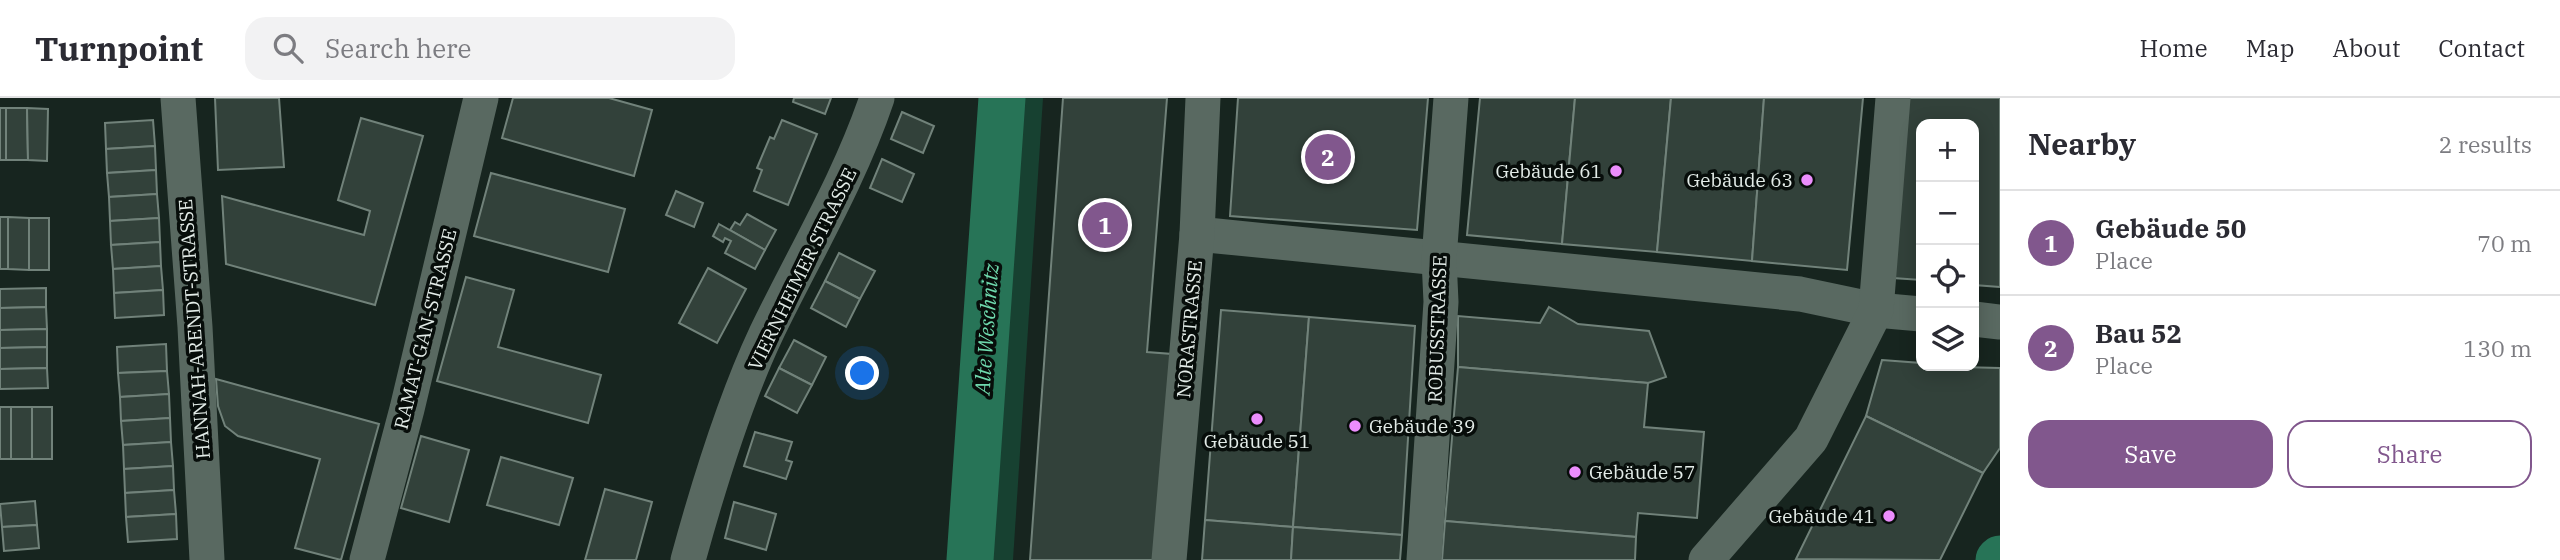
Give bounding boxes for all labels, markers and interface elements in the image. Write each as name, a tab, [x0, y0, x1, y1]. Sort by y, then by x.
search box	[245, 17, 735, 80]
text: Turnpoint	[35, 27, 203, 70]
icon: search	[269, 29, 307, 67]
text: Search here	[325, 31, 472, 65]
text: Home	[2140, 32, 2208, 64]
text: Map	[2246, 32, 2294, 64]
text: About	[2332, 32, 2400, 64]
text: Contact	[2438, 32, 2525, 64]
map controls	[1916, 119, 1979, 371]
button: +	[1916, 119, 1979, 182]
text: Nearby	[2028, 124, 2136, 163]
text: 2 results	[2439, 129, 2532, 159]
pin: 2	[1305, 131, 1351, 183]
place label: Gebäude 61	[1496, 159, 1602, 183]
marker: Gebäude 61	[1608, 163, 1624, 179]
street label: VIERNHEIMER STRASSE	[742, 164, 862, 374]
place label: Gebäude 63	[1687, 168, 1793, 192]
marker: Gebäude 63	[1799, 172, 1815, 188]
button: −	[1916, 182, 1979, 245]
street label: HANNAH-ARENDT-STRASSE	[173, 198, 215, 460]
pin: 1	[1082, 199, 1128, 251]
text: Gebäude 50	[2095, 211, 2246, 245]
street label: RAMAT-GAN-STRASSE	[388, 226, 462, 432]
text: 1	[2044, 228, 2058, 258]
text: 70 m	[2477, 228, 2532, 258]
button: locate	[1916, 245, 1979, 308]
text: Place	[2095, 245, 2153, 275]
street label: ROBUSSTRASSE	[1422, 255, 1452, 403]
street label: NORASTRASSE	[1171, 259, 1207, 399]
water label: Alte Weschnitz	[967, 262, 1005, 397]
button: layers	[1916, 308, 1979, 371]
text: Bau 52	[2095, 316, 2182, 350]
text: 2	[2044, 333, 2058, 363]
text: 130 m	[2463, 333, 2532, 363]
text: Place	[2095, 350, 2153, 380]
your location	[845, 356, 879, 390]
marker: Gebäude 51	[1249, 411, 1265, 427]
place label: Gebäude 39	[1369, 414, 1475, 438]
marker: Gebäude 39	[1347, 418, 1363, 434]
button: Save	[2028, 420, 2273, 488]
button: Share	[2287, 420, 2532, 488]
place label: Gebäude 51	[1204, 429, 1310, 453]
place label: Gebäude 57	[1589, 460, 1695, 484]
marker: Gebäude 57	[1567, 464, 1583, 480]
place label: Gebäude 41	[1769, 504, 1875, 528]
marker: Gebäude 41	[1881, 508, 1897, 524]

